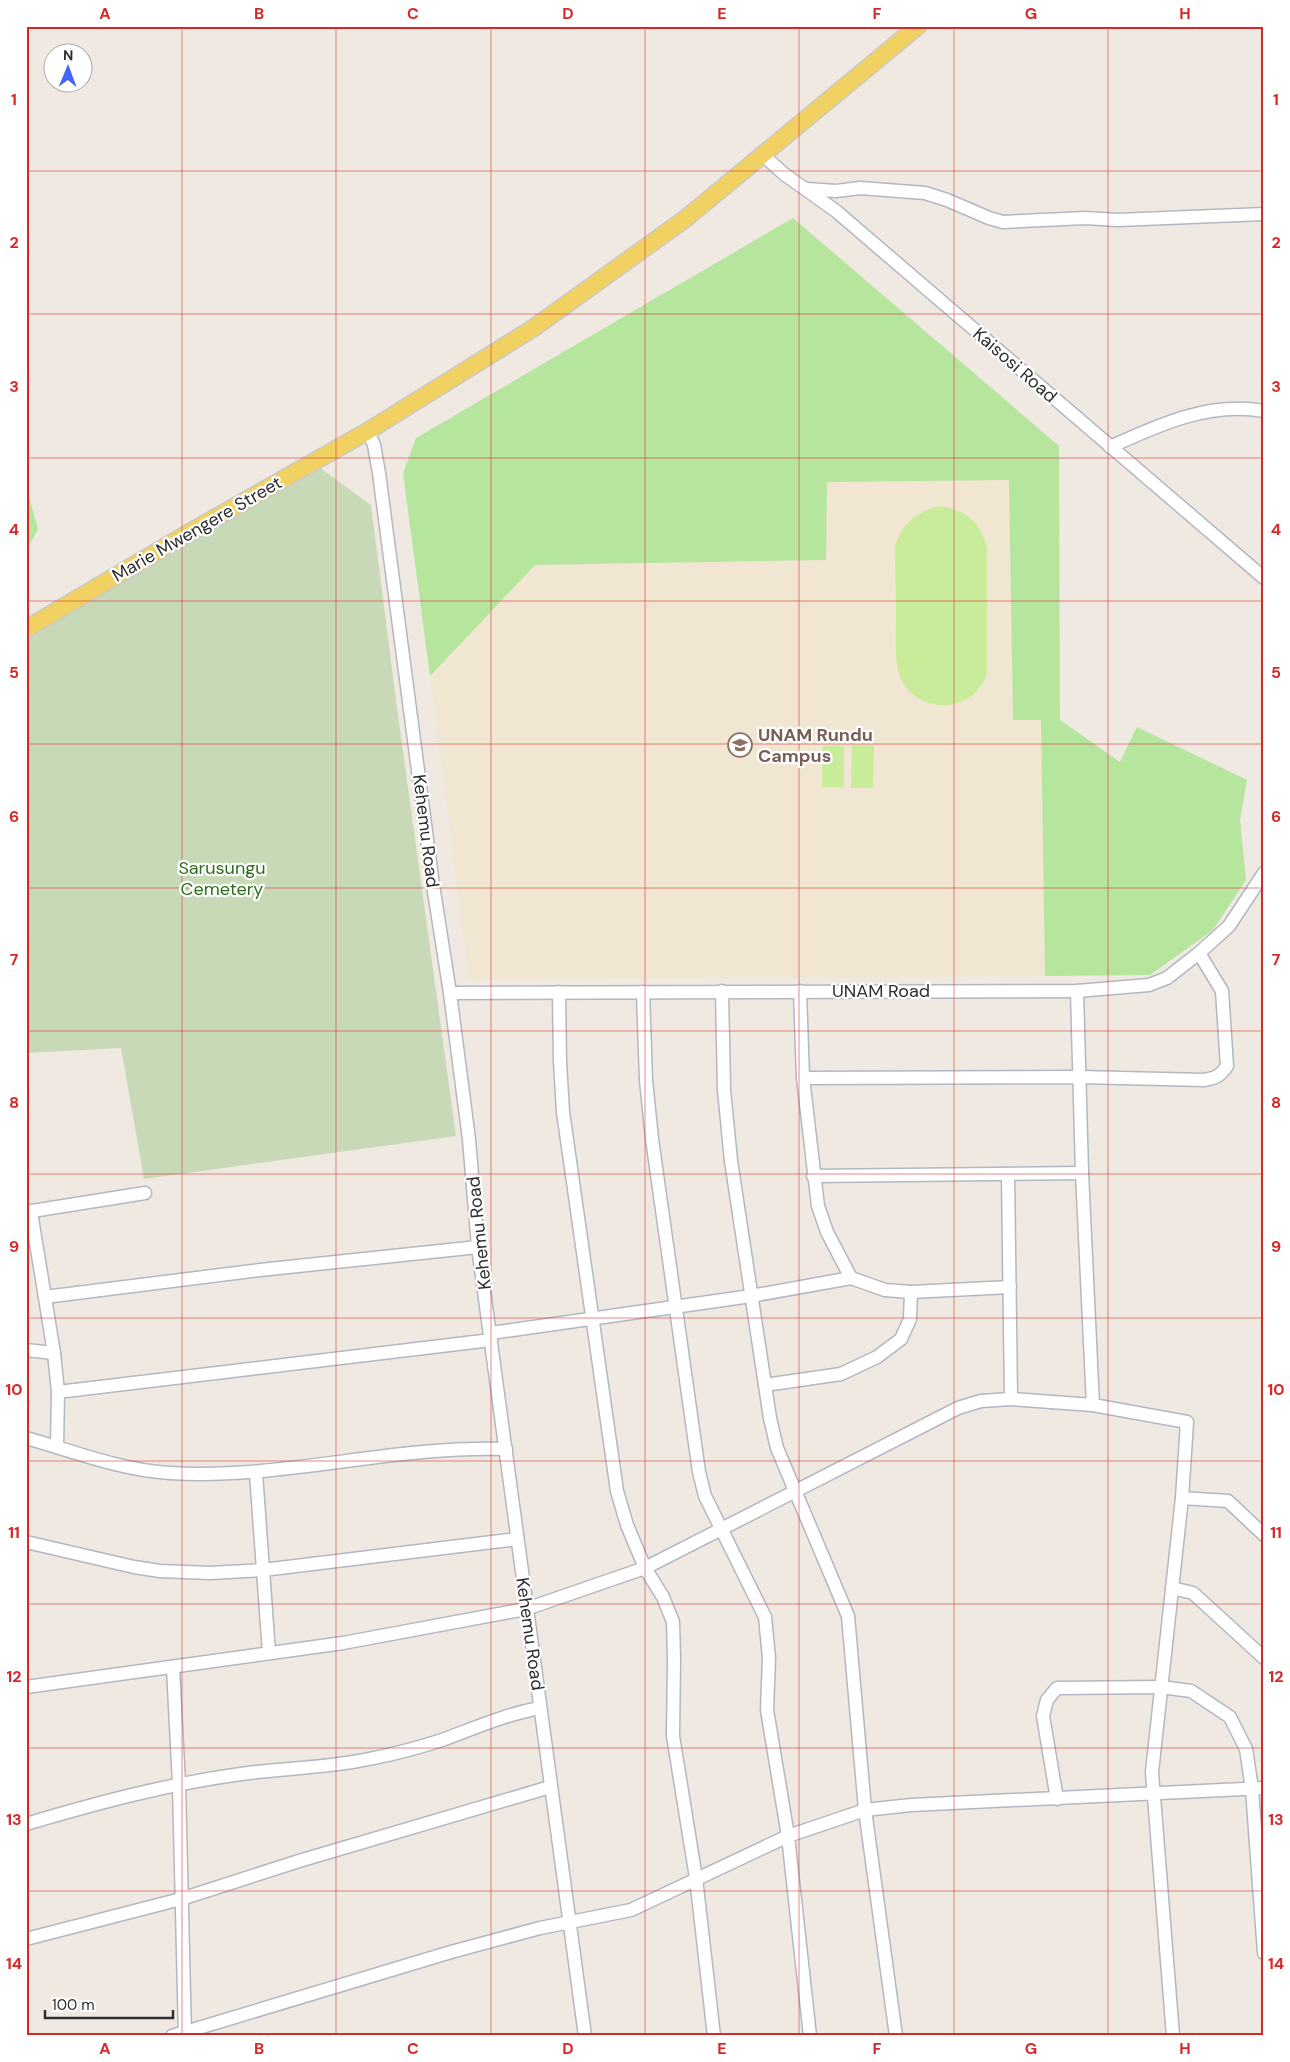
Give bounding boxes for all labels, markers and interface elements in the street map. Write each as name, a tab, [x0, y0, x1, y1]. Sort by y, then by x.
text: A	[99, 3, 111, 24]
text: B	[254, 3, 264, 24]
text: C	[407, 3, 419, 24]
text: D	[562, 3, 574, 24]
text: E	[717, 3, 727, 24]
text: F	[873, 3, 882, 24]
text: G	[1025, 3, 1037, 24]
text: H	[1179, 3, 1191, 24]
north arrow	[42, 42, 92, 92]
text: N	[63, 46, 73, 64]
text: 1	[11, 89, 17, 110]
text: 1	[1273, 89, 1279, 110]
text: 2	[9, 232, 19, 253]
text: 2	[1271, 232, 1281, 253]
street label: Kaisosi Road	[968, 322, 1062, 408]
text: 3	[9, 376, 19, 397]
text: 3	[1271, 376, 1281, 397]
street label: Marie Mwengere Street	[108, 471, 286, 587]
text: 4	[9, 519, 19, 540]
text: 4	[1271, 519, 1281, 540]
text: 5	[9, 662, 19, 683]
text: 5	[1271, 662, 1281, 683]
place label: UNAM Rundu Campus	[758, 723, 873, 768]
school or university icon: UNAM Rundu Campus	[727, 732, 753, 758]
street label: Kehemu Road	[407, 773, 445, 889]
text: 6	[9, 806, 19, 827]
text: 6	[1271, 806, 1281, 827]
park label: Sarusungu Cemetery	[178, 856, 266, 901]
text: 7	[10, 949, 19, 970]
text: 7	[1272, 949, 1281, 970]
street label: UNAM Road	[832, 979, 930, 1003]
text: 8	[9, 1092, 19, 1113]
text: 8	[1271, 1092, 1281, 1113]
street label: Kehemu Road	[461, 1175, 497, 1291]
text: 9	[9, 1236, 19, 1257]
text: 9	[1271, 1236, 1281, 1257]
text: 10	[5, 1379, 23, 1400]
text: 10	[1267, 1379, 1285, 1400]
text: 11	[8, 1522, 20, 1543]
text: 11	[1270, 1522, 1282, 1543]
street label: Kehemu Road	[510, 1576, 550, 1692]
text: 12	[6, 1666, 22, 1687]
text: 12	[1268, 1666, 1284, 1687]
text: 13	[6, 1809, 22, 1830]
text: 13	[1268, 1809, 1284, 1830]
text: 14	[6, 1953, 22, 1974]
text: 14	[1268, 1953, 1284, 1974]
scale bar	[45, 1987, 172, 2019]
text: 100 m	[52, 1995, 95, 2015]
text: A	[99, 2038, 111, 2059]
text: B	[254, 2038, 264, 2059]
text: C	[407, 2038, 419, 2059]
text: D	[562, 2038, 574, 2059]
text: E	[717, 2038, 727, 2059]
text: F	[873, 2038, 882, 2059]
text: G	[1025, 2038, 1037, 2059]
text: H	[1179, 2038, 1191, 2059]

